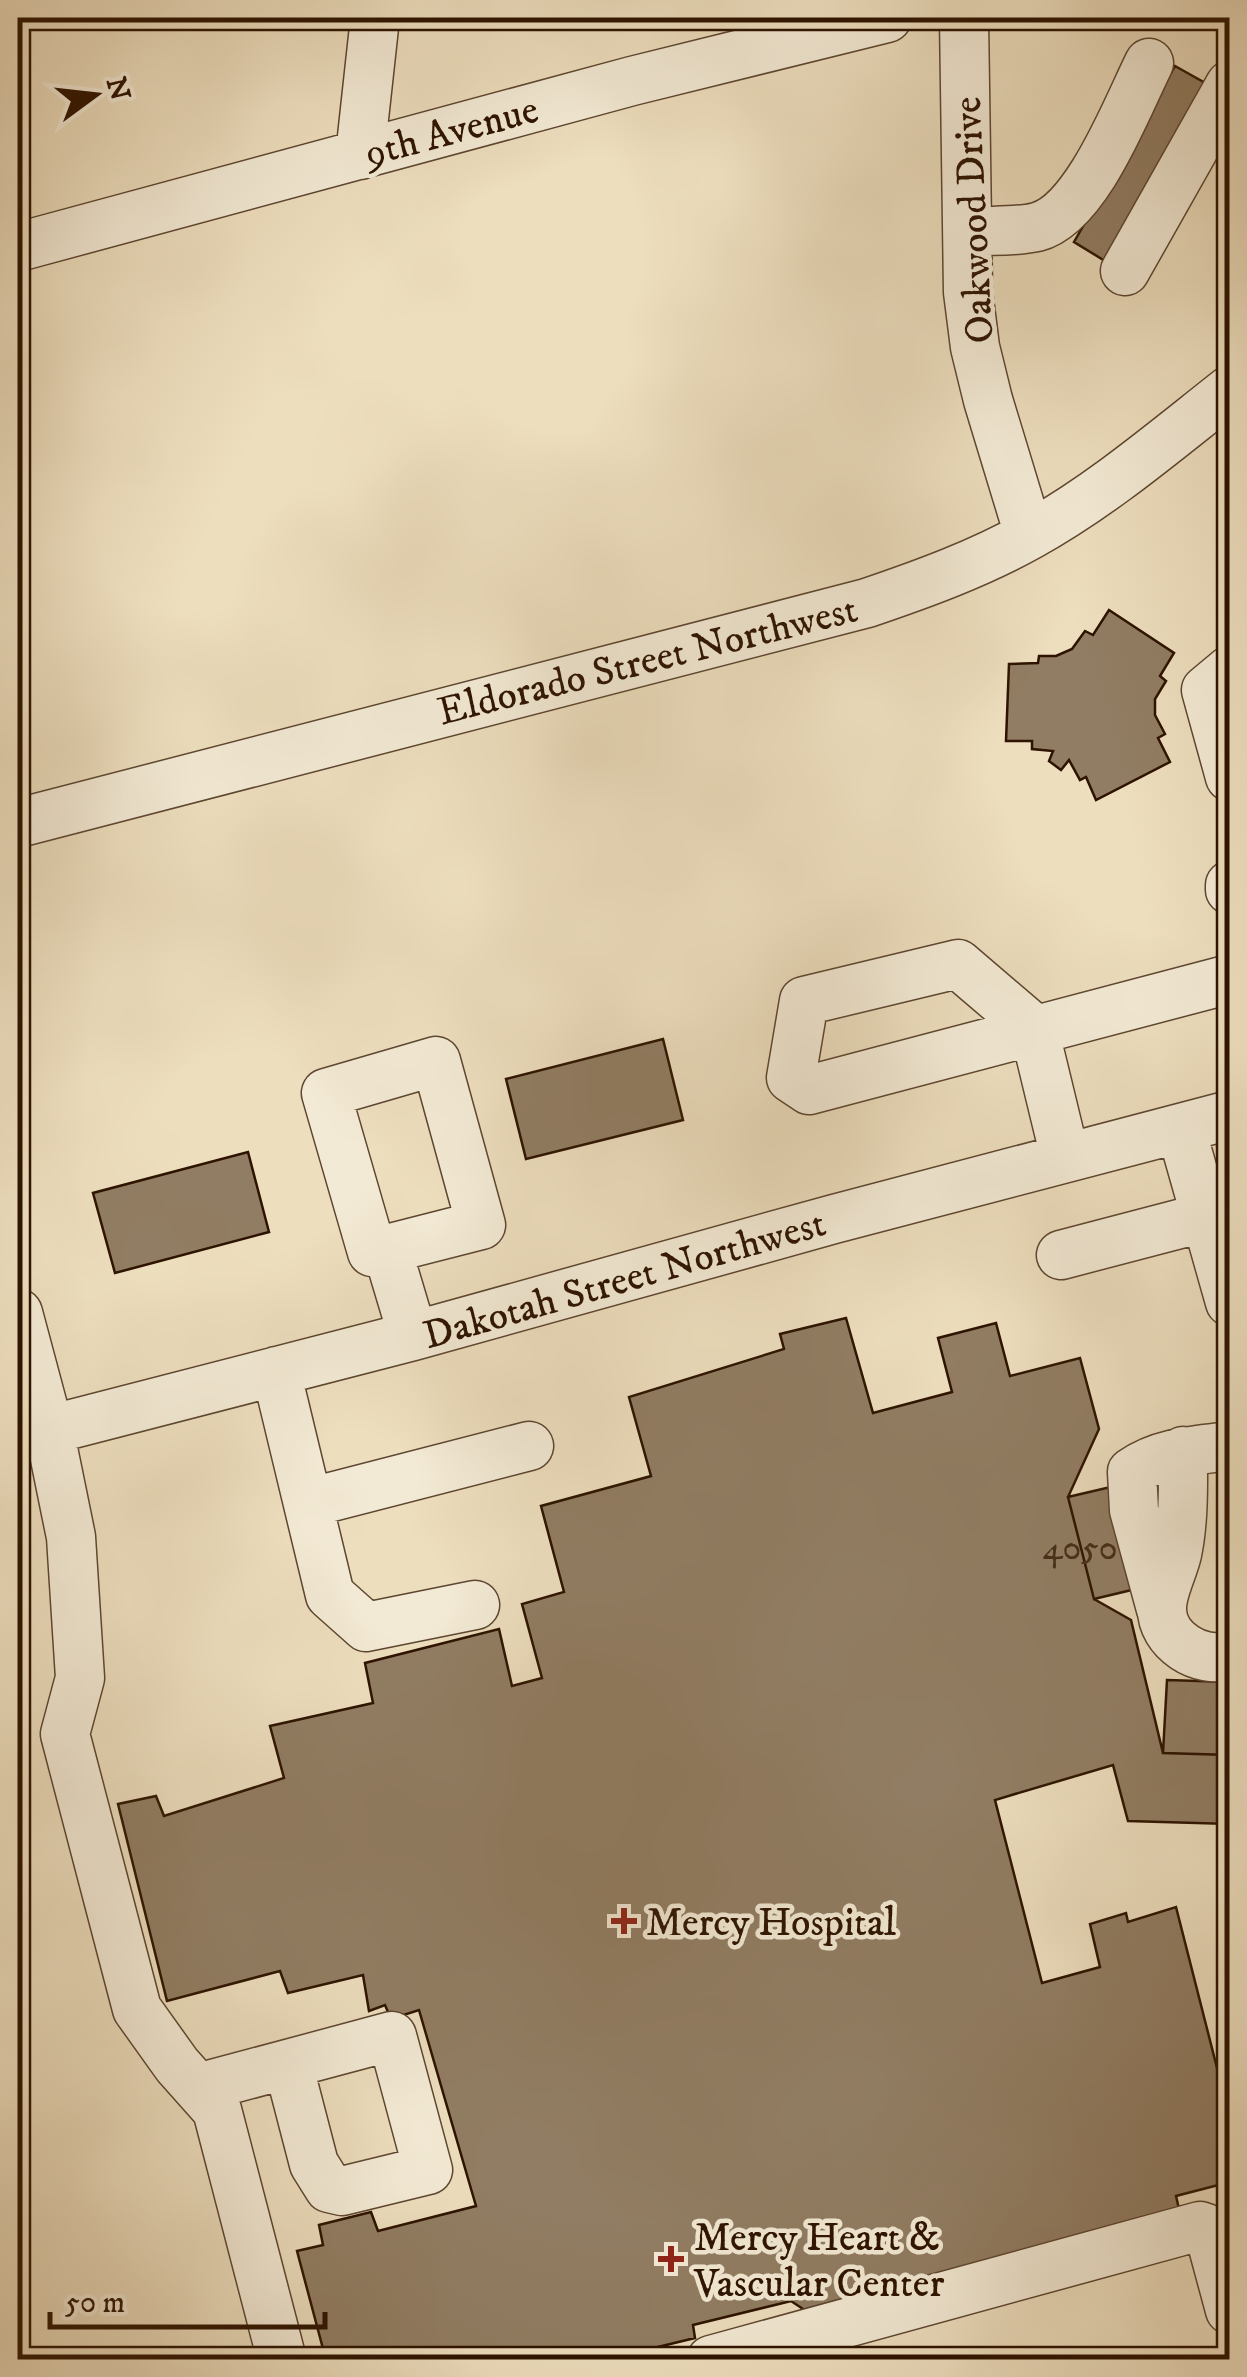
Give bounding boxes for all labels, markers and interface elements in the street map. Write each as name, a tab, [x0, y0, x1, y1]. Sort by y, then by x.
north arrow	[45, 45, 145, 145]
text: N	[98, 73, 138, 105]
street label: 9th Avenue	[358, 86, 544, 181]
street label: Oakwood Drive	[944, 95, 1006, 345]
street label: Eldorado Street Northwest	[433, 586, 863, 738]
street label: Dakotah Street Northwest	[418, 1199, 832, 1362]
house number: 4050	[1042, 1527, 1118, 1571]
place label: Mercy Hospital	[646, 1899, 896, 1949]
marker: Mercy Hospital	[611, 1908, 637, 1934]
place label: Mercy Heart & Vascular Center	[693, 2214, 944, 2310]
marker: Mercy Heart & Vascular Center	[658, 2246, 684, 2272]
scale bar	[50, 2267, 325, 2329]
text: 50 m	[65, 2285, 125, 2322]

